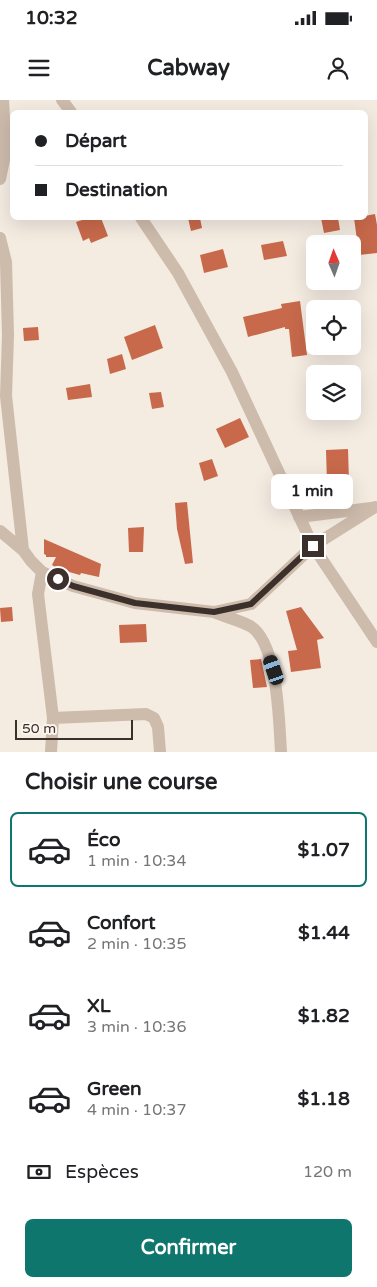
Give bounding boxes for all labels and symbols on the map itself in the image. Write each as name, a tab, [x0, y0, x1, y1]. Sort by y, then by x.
north arrow	[306, 235, 361, 290]
callout: 1 min	[272, 474, 354, 508]
route end	[302, 535, 324, 557]
route start	[47, 568, 69, 590]
car	[262, 653, 285, 687]
scale bar	[15, 717, 132, 740]

